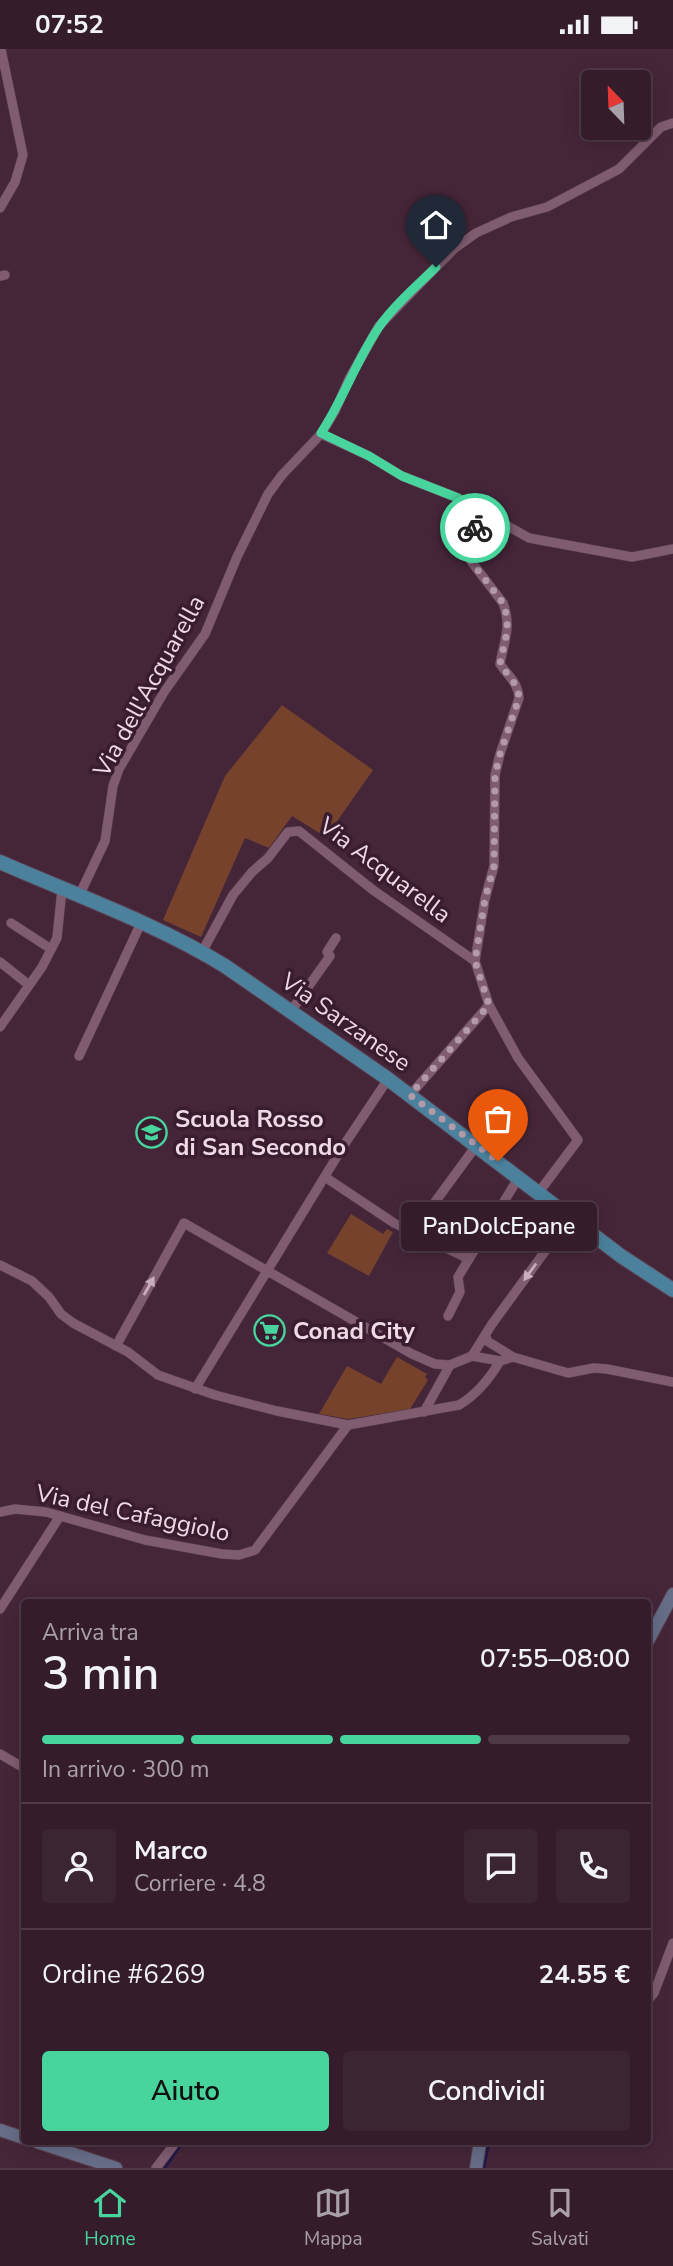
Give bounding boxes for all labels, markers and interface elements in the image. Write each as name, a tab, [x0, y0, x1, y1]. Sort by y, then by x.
text: 07:52	[35, 7, 104, 42]
north arrow	[581, 70, 651, 140]
map controls	[581, 70, 651, 140]
pin	[406, 195, 466, 267]
icon: home	[417, 206, 455, 244]
courier	[440, 493, 510, 563]
icon: bike	[456, 509, 494, 547]
street label: Via dell'Acquarella	[85, 589, 212, 783]
street label: Via Acquarella	[312, 809, 458, 930]
street label: Via Sarzanese	[274, 965, 417, 1079]
pin	[468, 1089, 528, 1161]
icon: bag	[479, 1100, 517, 1138]
place label: Scuola Rosso di San Secondo	[175, 1103, 346, 1163]
school or university icon: Scuola Rosso di San Secondo	[135, 1116, 169, 1150]
callout: PanDolcEpane	[400, 1203, 596, 1252]
text: PanDolcEpane	[423, 1211, 575, 1242]
one-way arrow	[523, 1263, 537, 1281]
one-way arrow	[143, 1276, 155, 1296]
supermarket icon: Conad City	[253, 1314, 287, 1348]
place label: Conad City	[293, 1315, 415, 1347]
street label: Via del Cafaggiolo	[32, 1477, 233, 1549]
text: Arriva tra	[42, 1617, 139, 1648]
text: 07:55–08:00	[480, 1641, 630, 1676]
text: 3 min	[42, 1642, 159, 1705]
text: In arrivo · 300 m	[42, 1754, 209, 1785]
button: person	[42, 1829, 116, 1903]
button: chat	[464, 1829, 538, 1903]
button: phone	[556, 1829, 630, 1903]
text: Marco	[134, 1833, 208, 1868]
text: Corriere · 4.8	[134, 1868, 266, 1899]
text: Ordine #6269	[42, 1957, 206, 1992]
text: 24.55 €	[539, 1957, 630, 1992]
button: Aiuto	[42, 2051, 329, 2131]
button: Condividi	[343, 2051, 630, 2131]
tab: Home	[84, 2184, 136, 2252]
tab: Mappa	[304, 2184, 363, 2252]
tab: Salvati	[531, 2184, 589, 2252]

